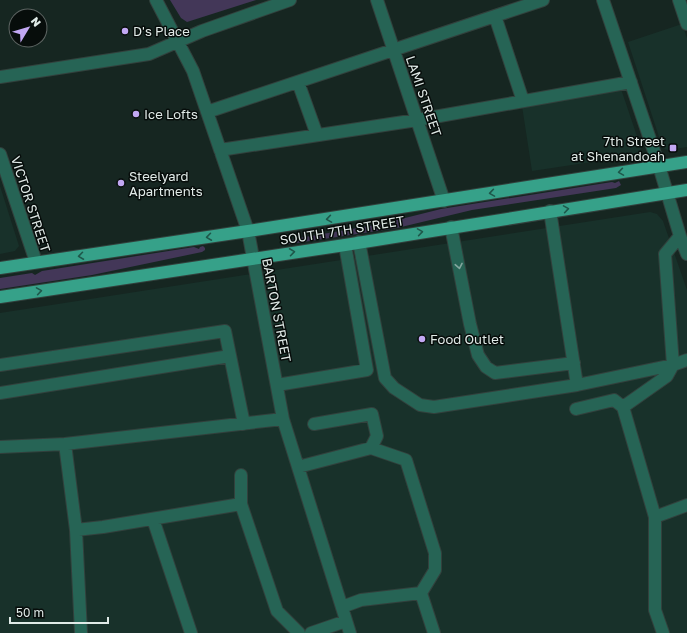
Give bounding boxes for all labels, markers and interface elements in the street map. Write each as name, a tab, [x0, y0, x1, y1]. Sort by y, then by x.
north arrow	[8, 8, 48, 48]
text: N	[29, 14, 44, 29]
place label: D's Place	[133, 23, 190, 39]
marker: D's Place	[120, 26, 130, 36]
street label: LAMI STREET	[403, 54, 445, 138]
place label: Ice Lofts	[144, 106, 198, 122]
marker: Ice Lofts	[131, 109, 141, 119]
place label: 7th Street at Shenandoah	[571, 133, 665, 164]
marker: 7th Street at Shenandoah	[668, 143, 678, 153]
street label: VICTOR STREET	[8, 154, 54, 254]
one-way arrow	[618, 167, 624, 176]
place label: Steelyard Apartments	[129, 168, 203, 199]
marker: Steelyard Apartments	[116, 178, 126, 188]
one-way arrow	[489, 188, 495, 197]
one-way arrow	[563, 205, 569, 213]
street label: SOUTH 7TH STREET	[279, 212, 405, 248]
one-way arrow	[326, 214, 332, 223]
one-way arrow	[417, 228, 424, 237]
one-way arrow	[206, 232, 213, 241]
one-way arrow	[289, 248, 295, 257]
one-way arrow	[78, 251, 84, 260]
street label: BARTON STREET	[259, 257, 295, 363]
one-way arrow	[454, 262, 462, 269]
one-way arrow	[35, 287, 42, 296]
place label: Food Outlet	[430, 331, 504, 347]
marker: Food Outlet	[417, 334, 427, 344]
scale bar	[10, 599, 108, 625]
text: 50 m	[16, 605, 44, 620]

